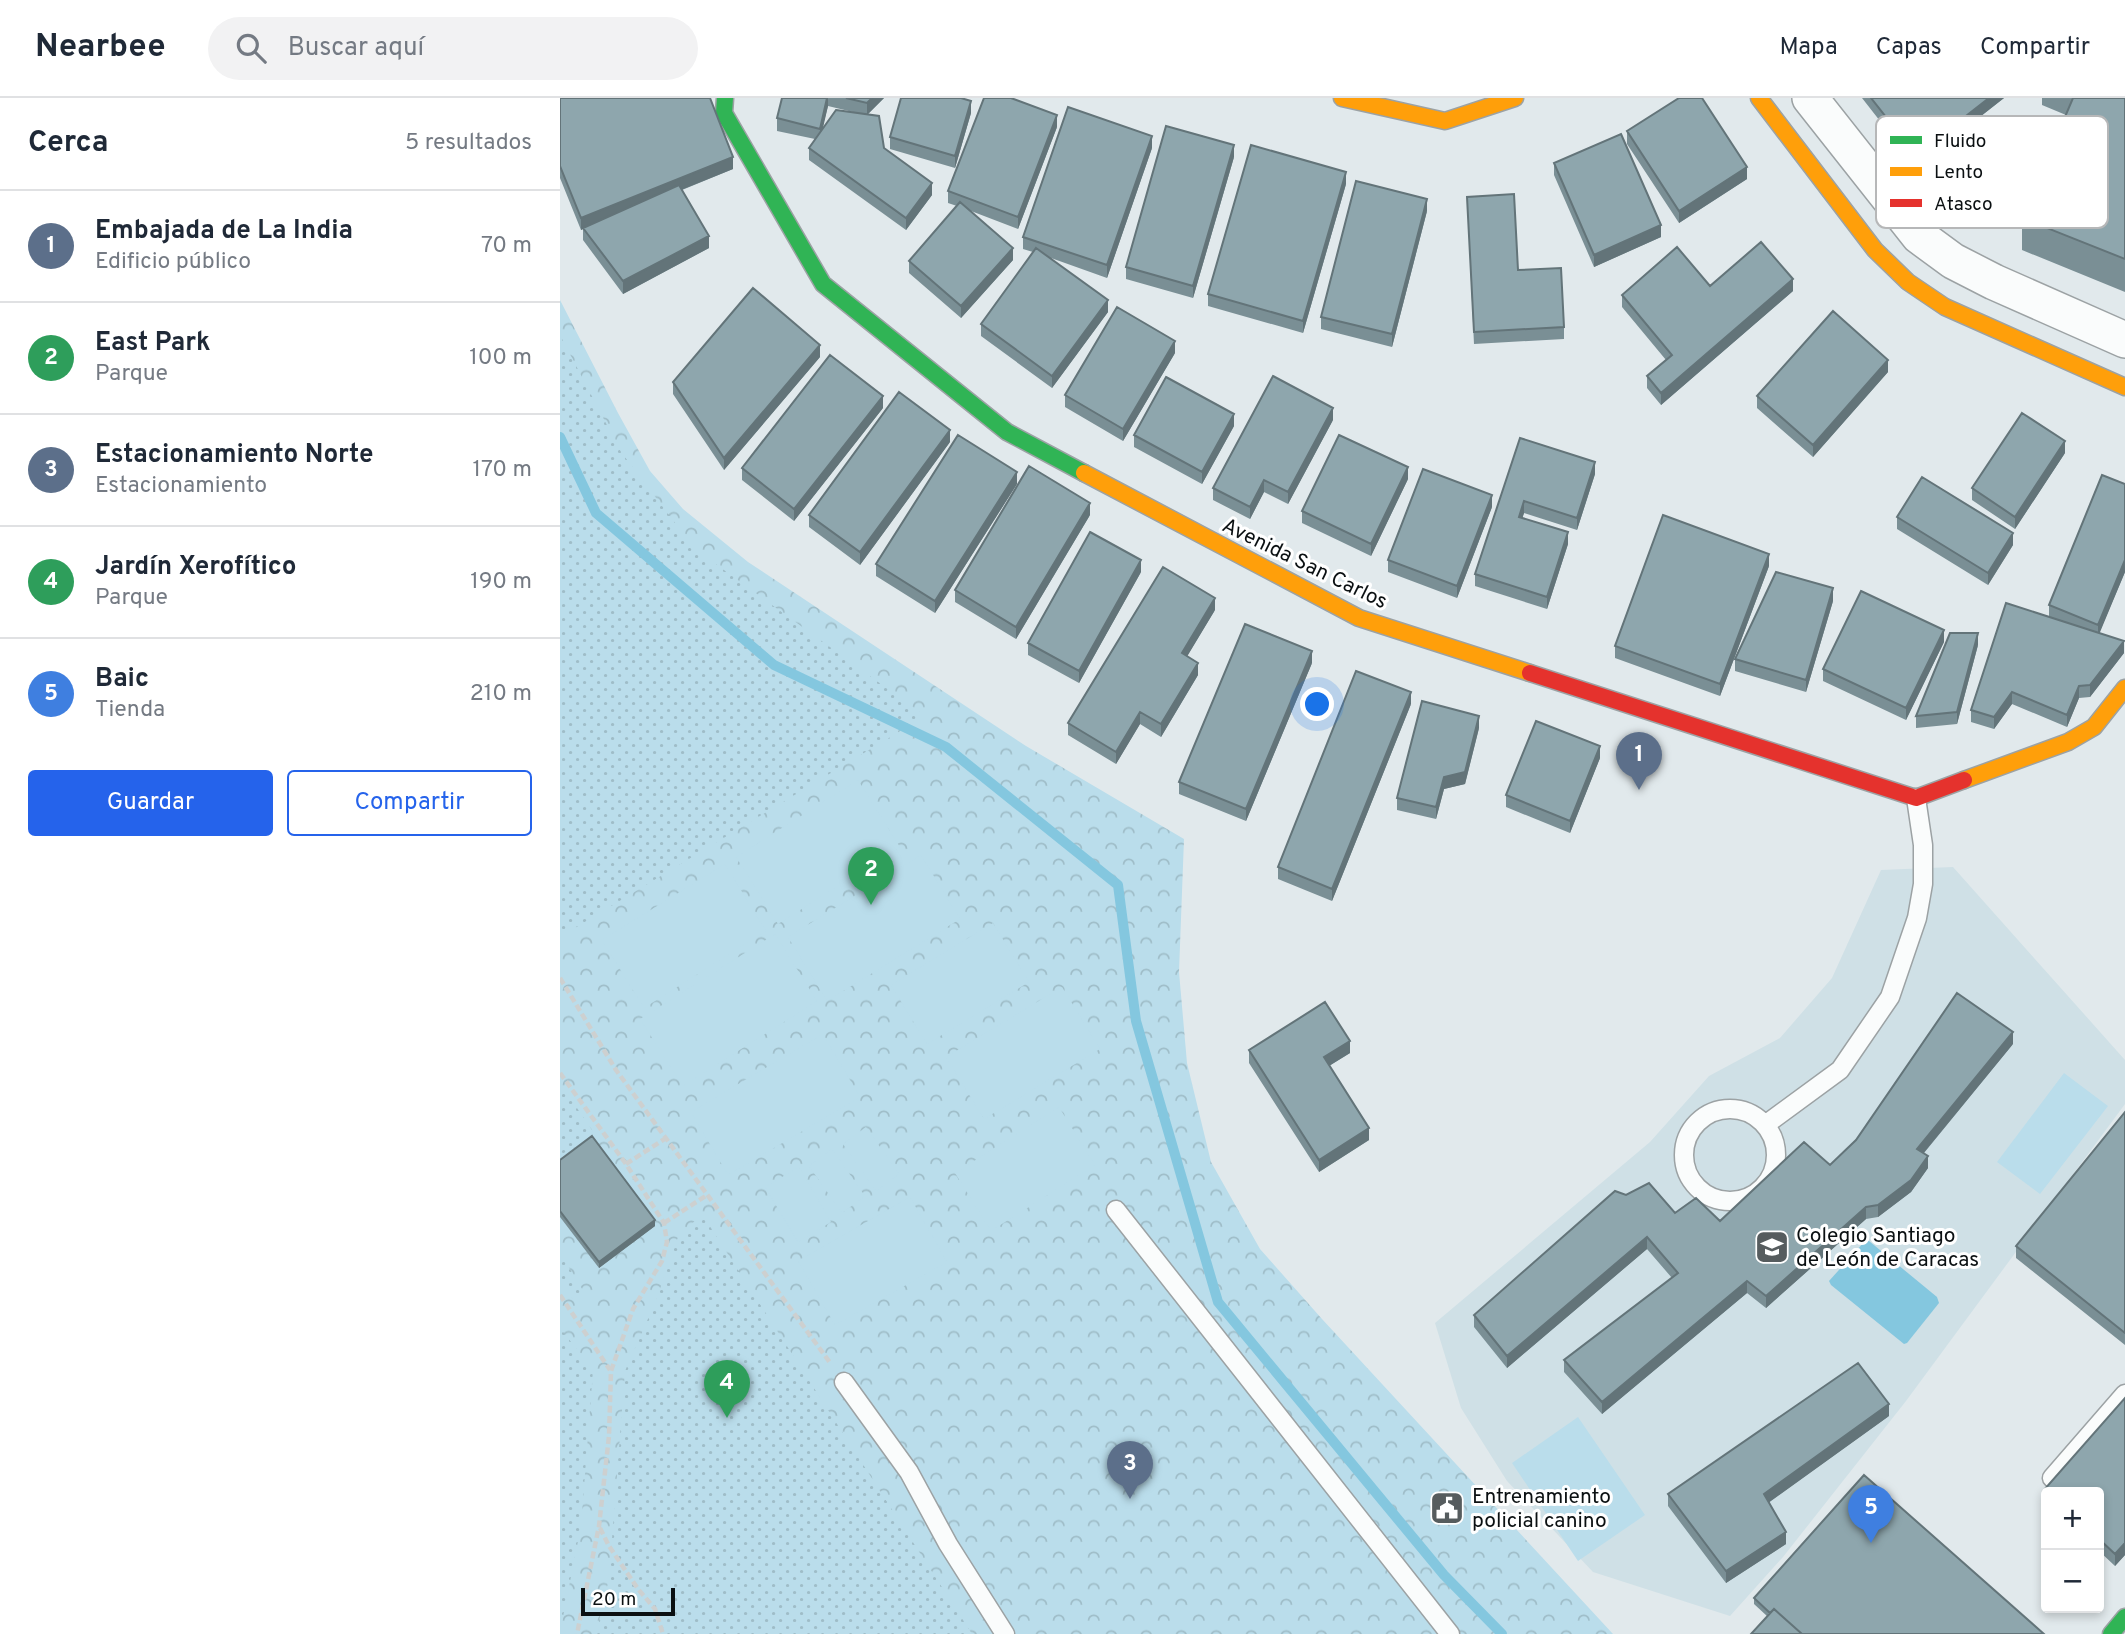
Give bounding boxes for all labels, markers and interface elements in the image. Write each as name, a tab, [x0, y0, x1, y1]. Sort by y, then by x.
search box	[208, 17, 698, 80]
text: Nearbee	[35, 27, 166, 69]
icon: search	[232, 29, 270, 67]
text: Buscar aquí	[288, 32, 424, 65]
text: Mapa	[1780, 33, 1838, 63]
text: Capas	[1876, 33, 1942, 63]
text: Compartir	[1980, 33, 2090, 63]
legend	[1876, 116, 2108, 228]
text: Cerca	[28, 125, 108, 162]
text: 5 resultados	[405, 129, 532, 158]
text: Fluido	[1934, 130, 1986, 154]
text: Lento	[1934, 161, 1983, 185]
text: Atasco	[1934, 193, 1993, 217]
text: Embajada de La India	[95, 215, 353, 248]
text: 1	[46, 232, 56, 261]
text: 70 m	[481, 232, 532, 261]
text: Edificio público	[95, 248, 251, 277]
text: East Park	[95, 327, 211, 360]
text: 2	[44, 344, 58, 373]
text: 100 m	[469, 344, 532, 373]
text: Parque	[95, 360, 168, 389]
text: Estacionamiento Norte	[95, 439, 374, 472]
text: 3	[44, 456, 58, 485]
text: 170 m	[473, 456, 532, 485]
text: Estacionamiento	[95, 472, 267, 501]
street label: Avenida San Carlos	[1217, 513, 1392, 616]
text: Jardín Xerofítico	[95, 551, 297, 584]
text: 4	[44, 568, 58, 597]
text: 190 m	[470, 568, 532, 597]
text: Parque	[95, 584, 168, 613]
text: Baic	[95, 663, 149, 696]
text: 5	[44, 680, 58, 709]
text: 210 m	[470, 680, 532, 709]
your location	[1300, 687, 1334, 721]
text: Tienda	[95, 696, 165, 725]
pin: 1	[1616, 732, 1662, 790]
button: Guardar	[28, 770, 273, 836]
button: Compartir	[287, 770, 532, 836]
pin: 2	[848, 847, 894, 905]
place label: Colegio Santiago de León de Caracas	[1796, 1223, 1979, 1274]
school or university icon: Colegio Santiago de León de Caracas	[1753, 1228, 1791, 1266]
pin: 4	[704, 1360, 750, 1418]
pin: 3	[1107, 1441, 1153, 1499]
place label: Entrenamiento policial canino	[1472, 1484, 1611, 1535]
pin: 5	[1848, 1485, 1894, 1543]
map controls	[2041, 1487, 2104, 1613]
button: +	[2041, 1487, 2104, 1550]
public building icon: Entrenamiento policial canino	[1428, 1489, 1466, 1527]
button: −	[2041, 1550, 2104, 1613]
scale bar	[581, 1585, 676, 1617]
text: 20 m	[592, 1588, 636, 1612]

